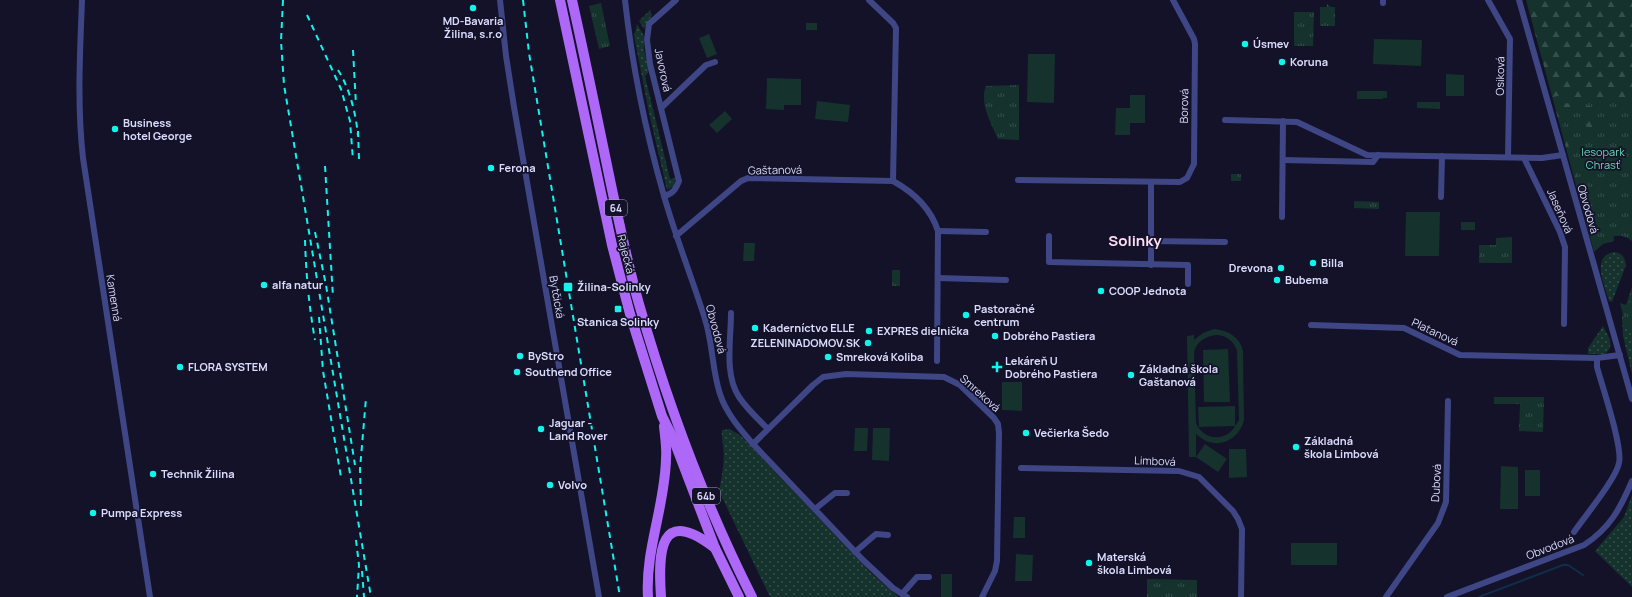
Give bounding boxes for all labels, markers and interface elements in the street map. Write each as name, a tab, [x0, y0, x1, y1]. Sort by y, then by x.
marker: MD-Bavaria Žilina, s.r.o	[468, 3, 478, 13]
place label: MD-Bavaria Žilina, s.r.o	[443, 13, 503, 41]
place label: Úsmev	[1253, 36, 1289, 51]
marker: Úsmev	[1240, 39, 1250, 49]
street label: Javorová	[652, 47, 675, 93]
place label: Koruna	[1290, 54, 1328, 69]
street label: Osiková	[1492, 56, 1507, 96]
marker: Koruna	[1277, 57, 1287, 67]
street label: Borová	[1176, 88, 1191, 124]
place label: Business hotel George	[123, 115, 192, 143]
marker: Business hotel George	[110, 124, 120, 134]
park label: lesopark Chrasť	[1581, 144, 1625, 172]
place label: Ferona	[499, 160, 536, 175]
street label: Gaštanová	[748, 162, 802, 177]
marker: Ferona	[486, 163, 496, 173]
street label: Obvodová	[1574, 183, 1603, 235]
street label: Jaseňová	[1544, 186, 1577, 236]
road number: 64	[605, 200, 627, 216]
district label: Solinky	[1108, 230, 1162, 251]
street label: Rajecká	[614, 233, 639, 275]
place label: Billa	[1321, 255, 1344, 270]
marker: Billa	[1308, 258, 1318, 268]
place label: Drevona	[1229, 260, 1273, 275]
marker: Drevona	[1276, 263, 1286, 273]
place label: Bubema	[1285, 272, 1328, 287]
street label: Kamenná	[103, 273, 126, 322]
street label: Bytčická	[546, 274, 569, 320]
marker: Bubema	[1272, 275, 1282, 285]
place label: alfa natur	[272, 277, 324, 292]
place label: Žilina-Solinky	[577, 279, 651, 294]
marker: alfa natur	[259, 280, 269, 290]
marker: Žilina-Solinky	[562, 281, 574, 293]
place label: COOP Jednota	[1109, 283, 1186, 298]
marker: COOP Jednota	[1096, 286, 1106, 296]
place label: Pastoračné centrum	[974, 301, 1035, 329]
street label: Obvodová	[703, 303, 730, 355]
marker: Stanica Solinky	[613, 304, 623, 314]
marker: Pastoračné centrum	[961, 310, 971, 320]
place label: Stanica Solinky	[577, 314, 660, 329]
street label: Platanová	[1409, 314, 1461, 349]
place label: Kaderníctvo ELLE	[763, 320, 855, 335]
marker: Kaderníctvo ELLE	[750, 323, 760, 333]
place label: EXPRES dielnička	[877, 323, 969, 338]
marker: EXPRES dielnička	[864, 326, 874, 336]
place label: Dobrého Pastiera	[1003, 328, 1095, 343]
marker: Dobrého Pastiera	[990, 331, 1000, 341]
place label: ZELENINADOMOV.SK	[750, 335, 861, 350]
marker: ZELENINADOMOV.SK	[863, 338, 873, 348]
place label: ByStro	[528, 348, 564, 363]
place label: Smreková Koliba	[836, 349, 923, 364]
marker: ByStro	[515, 351, 525, 361]
marker: Smreková Koliba	[823, 352, 833, 362]
place label: Lekáreň U Dobrého Pastiera	[1005, 353, 1097, 381]
place label: FLORA SYSTEM	[188, 359, 268, 374]
place label: Základná škola Gaštanová	[1139, 361, 1218, 389]
marker: FLORA SYSTEM	[175, 362, 185, 372]
marker: Lekáreň U Dobrého Pastiera	[992, 362, 1002, 372]
place label: Southend Office	[525, 364, 612, 379]
marker: Southend Office	[512, 367, 522, 377]
marker: Základná škola Gaštanová	[1126, 370, 1136, 380]
street label: Smreková	[957, 371, 1004, 415]
place label: Jaguar - Land Rover	[549, 415, 608, 443]
marker: Jaguar - Land Rover	[536, 424, 546, 434]
place label: Večierka Šedo	[1034, 425, 1109, 440]
marker: Večierka Šedo	[1021, 428, 1031, 438]
place label: Základná škola Limbová	[1304, 433, 1378, 461]
marker: Základná škola Limbová	[1291, 442, 1301, 452]
street label: Limbová	[1134, 452, 1176, 469]
street label: Dubová	[1427, 464, 1444, 502]
place label: Technik Žilina	[161, 466, 234, 481]
marker: Technik Žilina	[148, 469, 158, 479]
place label: Volvo	[558, 477, 587, 492]
marker: Volvo	[545, 480, 555, 490]
road number: 64b	[692, 488, 720, 504]
place label: Pumpa Express	[101, 505, 182, 520]
marker: Pumpa Express	[88, 508, 98, 518]
street label: Obvodová	[1524, 531, 1576, 563]
place label: Materská škola Limbová	[1097, 549, 1171, 577]
marker: Materská škola Limbová	[1084, 558, 1094, 568]

